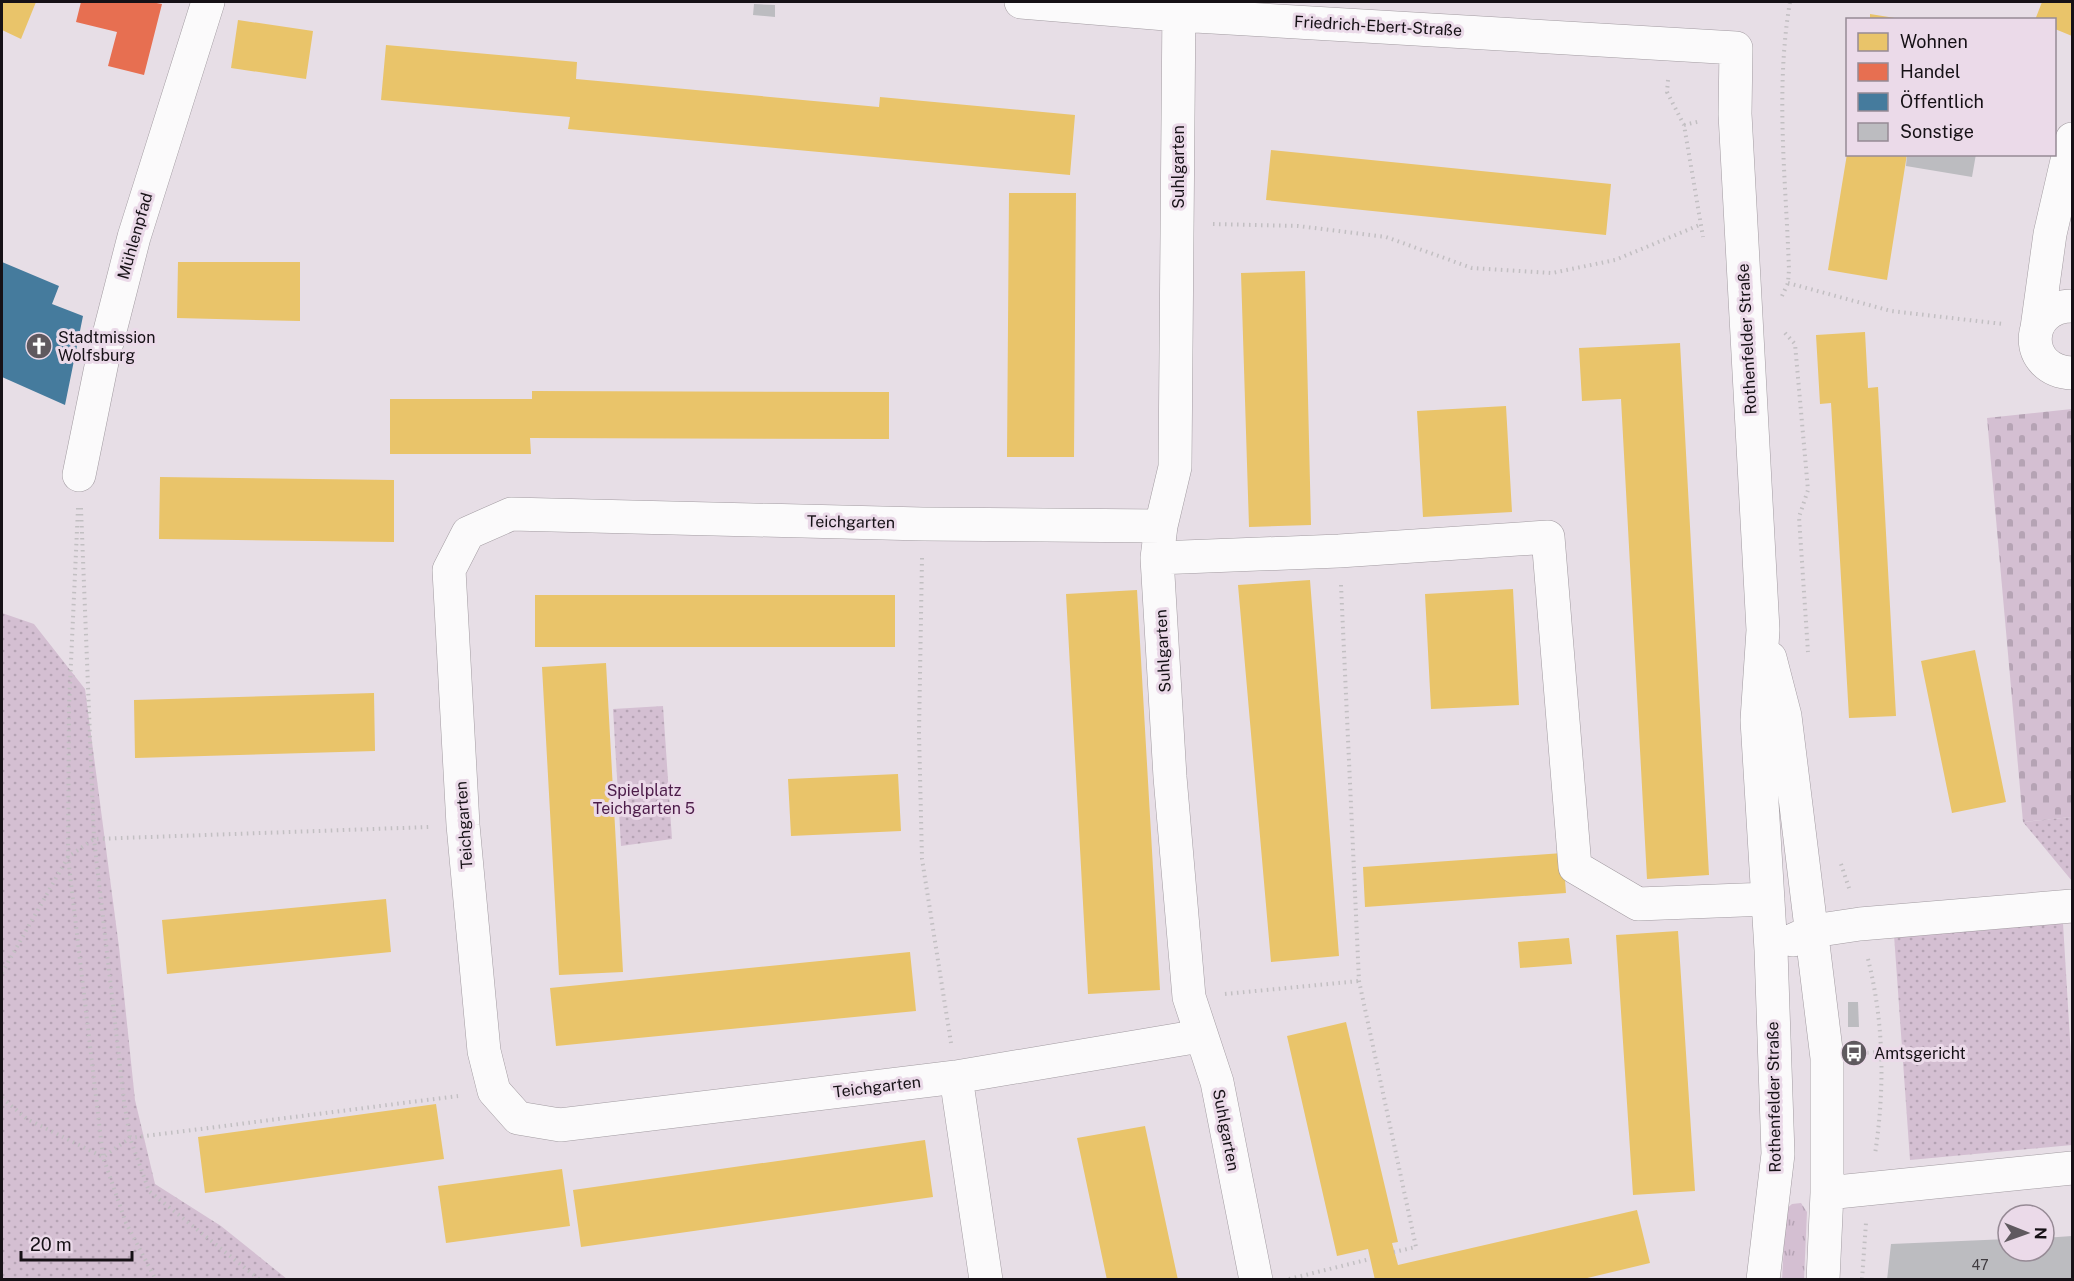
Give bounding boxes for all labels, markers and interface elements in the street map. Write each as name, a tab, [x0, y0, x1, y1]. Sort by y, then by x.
street label: Friedrich-Ebert-Straße	[1293, 12, 1463, 40]
legend	[1846, 18, 2056, 156]
text: Wohnen	[1900, 31, 1968, 52]
text: Handel	[1900, 61, 1960, 82]
text: Öffentlich	[1900, 90, 1984, 112]
text: Sonstige	[1900, 121, 1974, 142]
street label: Suhlgarten	[1169, 125, 1188, 209]
street label: Mühlenpfad	[114, 190, 156, 282]
street label: Rothenfelder Straße	[1734, 263, 1760, 415]
place label: Stadtmission Wolfsburg	[58, 328, 155, 365]
church icon: Stadtmission Wolfsburg	[24, 331, 54, 361]
street label: Teichgarten	[807, 512, 895, 532]
street label: Suhlgarten	[1151, 609, 1175, 693]
street label: Teichgarten	[451, 780, 477, 870]
park label: Spielplatz Teichgarten 5	[593, 781, 695, 818]
street label: Rothenfelder Straße	[1763, 1021, 1785, 1173]
bus stop icon: Amtsgericht	[1839, 1038, 1869, 1068]
place label: Amtsgericht	[1874, 1044, 1966, 1063]
street label: Teichgarten	[832, 1072, 922, 1102]
street label: Suhlgarten	[1209, 1087, 1243, 1173]
north arrow	[1996, 1203, 2056, 1263]
scale bar	[21, 1224, 132, 1262]
text: N	[2031, 1227, 2050, 1240]
text: 20 m	[30, 1234, 72, 1255]
house number: 47	[1971, 1257, 1989, 1273]

